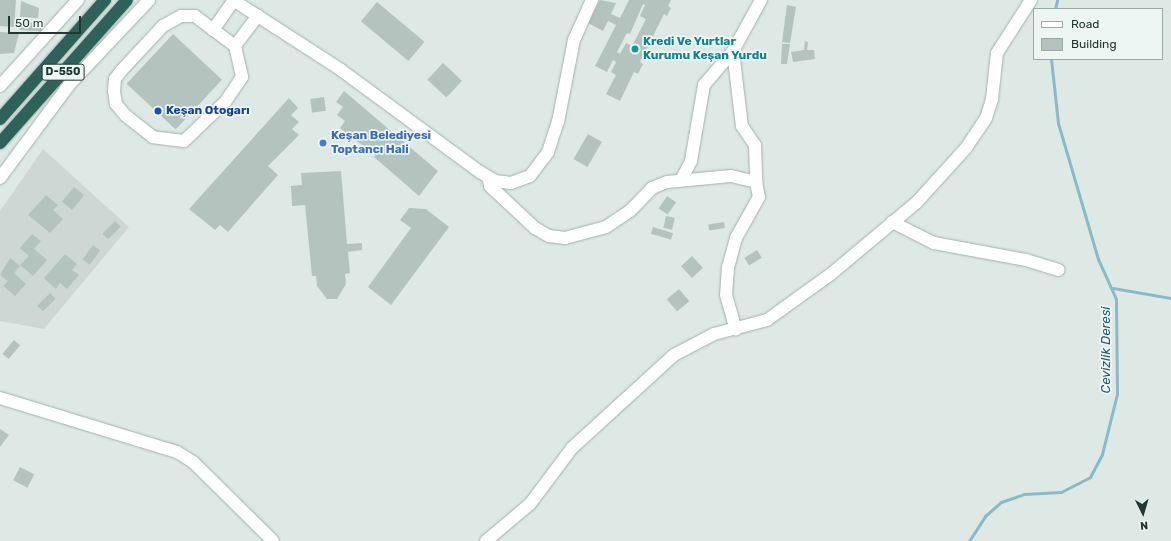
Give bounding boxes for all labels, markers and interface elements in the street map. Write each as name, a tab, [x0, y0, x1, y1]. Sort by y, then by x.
scale bar	[10, 8, 83, 34]
legend	[1033, 8, 1163, 60]
text: 50 m	[15, 16, 43, 30]
text: Road	[1071, 17, 1099, 31]
place label: Kredi Ve Yurtlar Kurumu Keşan Yurdu	[643, 35, 767, 63]
text: Building	[1071, 37, 1117, 51]
marker: Kredi Ve Yurtlar Kurumu Keşan Yurdu	[630, 44, 640, 54]
road number: D-550	[41, 63, 85, 81]
place label: Keşan Otogarı	[166, 104, 250, 118]
marker: Keşan Otogarı	[153, 106, 163, 116]
place label: Keşan Belediyesi Toptancı Hali	[331, 129, 431, 157]
marker: Keşan Belediyesi Toptancı Hali	[318, 138, 328, 148]
water label: Cevizlik Deresi	[1098, 307, 1114, 393]
north arrow	[1123, 493, 1163, 533]
text: N	[1140, 519, 1149, 532]

